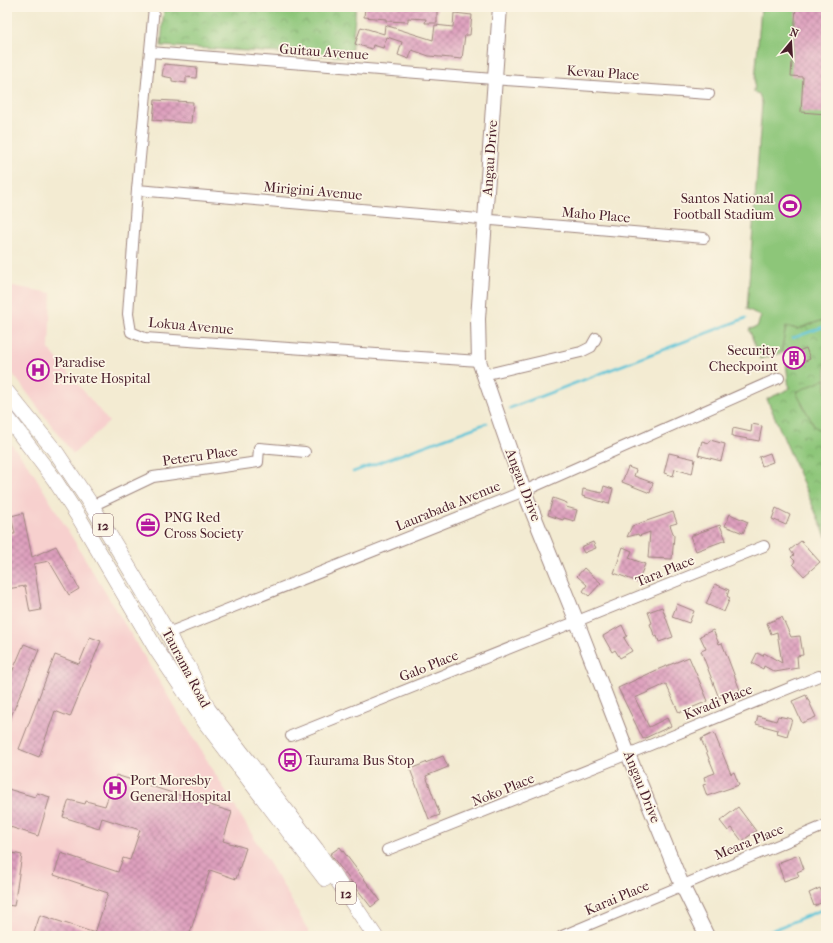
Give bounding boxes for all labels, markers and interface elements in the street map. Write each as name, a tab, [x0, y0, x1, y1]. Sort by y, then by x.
north arrow	[771, 22, 811, 62]
text: N	[788, 25, 801, 41]
street label: Guitau Avenue	[279, 40, 369, 64]
street label: Kevau Place	[566, 62, 640, 84]
street label: Angau Drive	[479, 119, 501, 198]
street label: Mirigini Avenue	[263, 178, 363, 204]
place label: Santos National Football Stadium	[673, 190, 774, 223]
sports icon: Santos National Football Stadium	[777, 193, 803, 219]
street label: Maho Place	[561, 204, 631, 226]
street label: Lokua Avenue	[148, 314, 234, 338]
place label: Security Checkpoint	[709, 342, 779, 375]
building icon: Security Checkpoint	[781, 345, 807, 371]
place label: Paradise Private Hospital	[54, 354, 151, 387]
hospital icon: Paradise Private Hospital	[25, 357, 51, 383]
street label: Peteru Place	[161, 442, 239, 470]
street label: Angau Drive	[501, 445, 545, 524]
street label: Laurabada Avenue	[393, 477, 503, 535]
place label: PNG Red Cross Society	[164, 509, 244, 542]
office icon: PNG Red Cross Society	[135, 512, 161, 538]
road number: 12	[93, 514, 113, 536]
street label: Tara Place	[633, 551, 697, 591]
street label: Taurama Road	[158, 625, 214, 711]
street label: Galo Place	[397, 646, 461, 686]
street label: Kwadi Place	[681, 680, 755, 723]
bus stop icon: Taurama Bus Stop	[277, 747, 303, 773]
street label: Angau Drive	[619, 748, 664, 826]
place label: Taurama Bus Stop	[306, 752, 415, 769]
street label: Noko Place	[469, 770, 537, 810]
place label: Port Moresby General Hospital	[130, 772, 231, 805]
hospital icon: Port Moresby General Hospital	[102, 775, 128, 801]
street label: Meara Place	[712, 820, 786, 864]
street label: Karai Place	[582, 877, 652, 919]
road number: 12	[336, 882, 356, 904]

